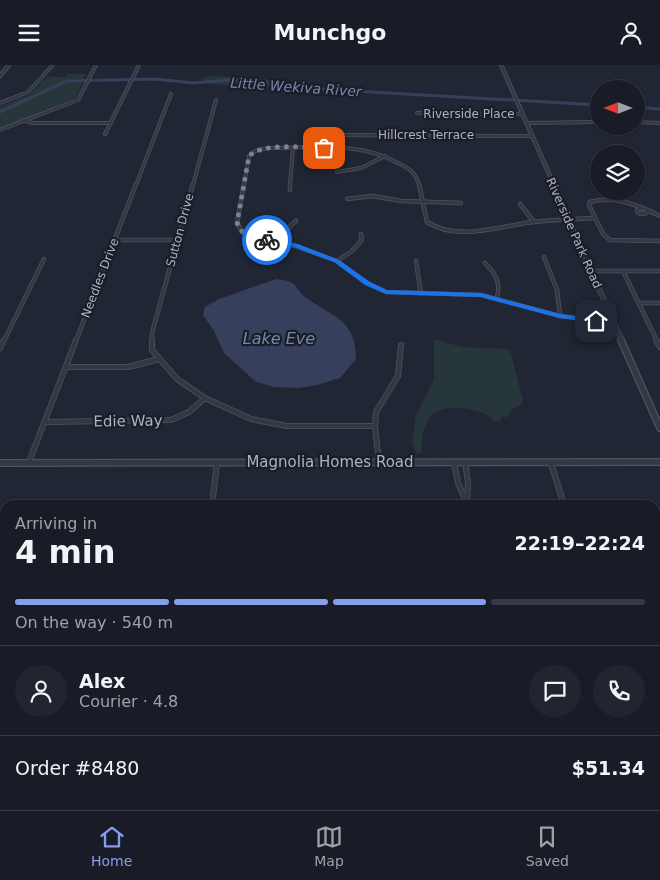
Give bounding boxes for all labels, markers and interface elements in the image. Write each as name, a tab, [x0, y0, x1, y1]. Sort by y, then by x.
icon: menu	[15, 19, 43, 47]
icon: person	[617, 19, 645, 47]
text: Munchgo	[274, 20, 386, 45]
water label: Little Wekiva River	[230, 74, 363, 100]
north arrow	[590, 80, 645, 135]
map controls	[590, 80, 645, 200]
street label: Riverside Place	[423, 107, 515, 121]
pin	[303, 127, 345, 169]
street label: Hillcrest Terrace	[378, 128, 474, 142]
icon: bag	[310, 134, 338, 162]
button: layers	[590, 145, 645, 200]
street label: Riverside Park Road	[543, 176, 605, 290]
street label: Sutton Drive	[163, 192, 197, 268]
courier	[242, 215, 292, 265]
icon: bike	[253, 226, 281, 254]
street label: Needles Drive	[78, 236, 122, 320]
pin	[575, 300, 617, 342]
icon: home	[582, 307, 610, 335]
water label: Lake Eve	[243, 329, 315, 348]
street label: Edie Way	[93, 411, 163, 431]
street label: Magnolia Homes Road	[246, 453, 414, 471]
text: Arriving in	[15, 514, 97, 533]
text: 22:19–22:24	[515, 532, 645, 554]
text: 4 min	[15, 533, 116, 571]
text: On the way · 540 m	[15, 613, 173, 632]
button: person	[15, 665, 67, 717]
button: chat	[529, 665, 581, 717]
button: phone	[593, 665, 645, 717]
text: Alex	[79, 670, 125, 692]
text: Courier · 4.8	[79, 692, 178, 711]
text: Order #8480	[15, 757, 139, 779]
text: $51.34	[572, 757, 645, 779]
tab: Home	[91, 823, 132, 869]
tab: Map	[314, 823, 344, 869]
tab: Saved	[526, 823, 569, 869]

